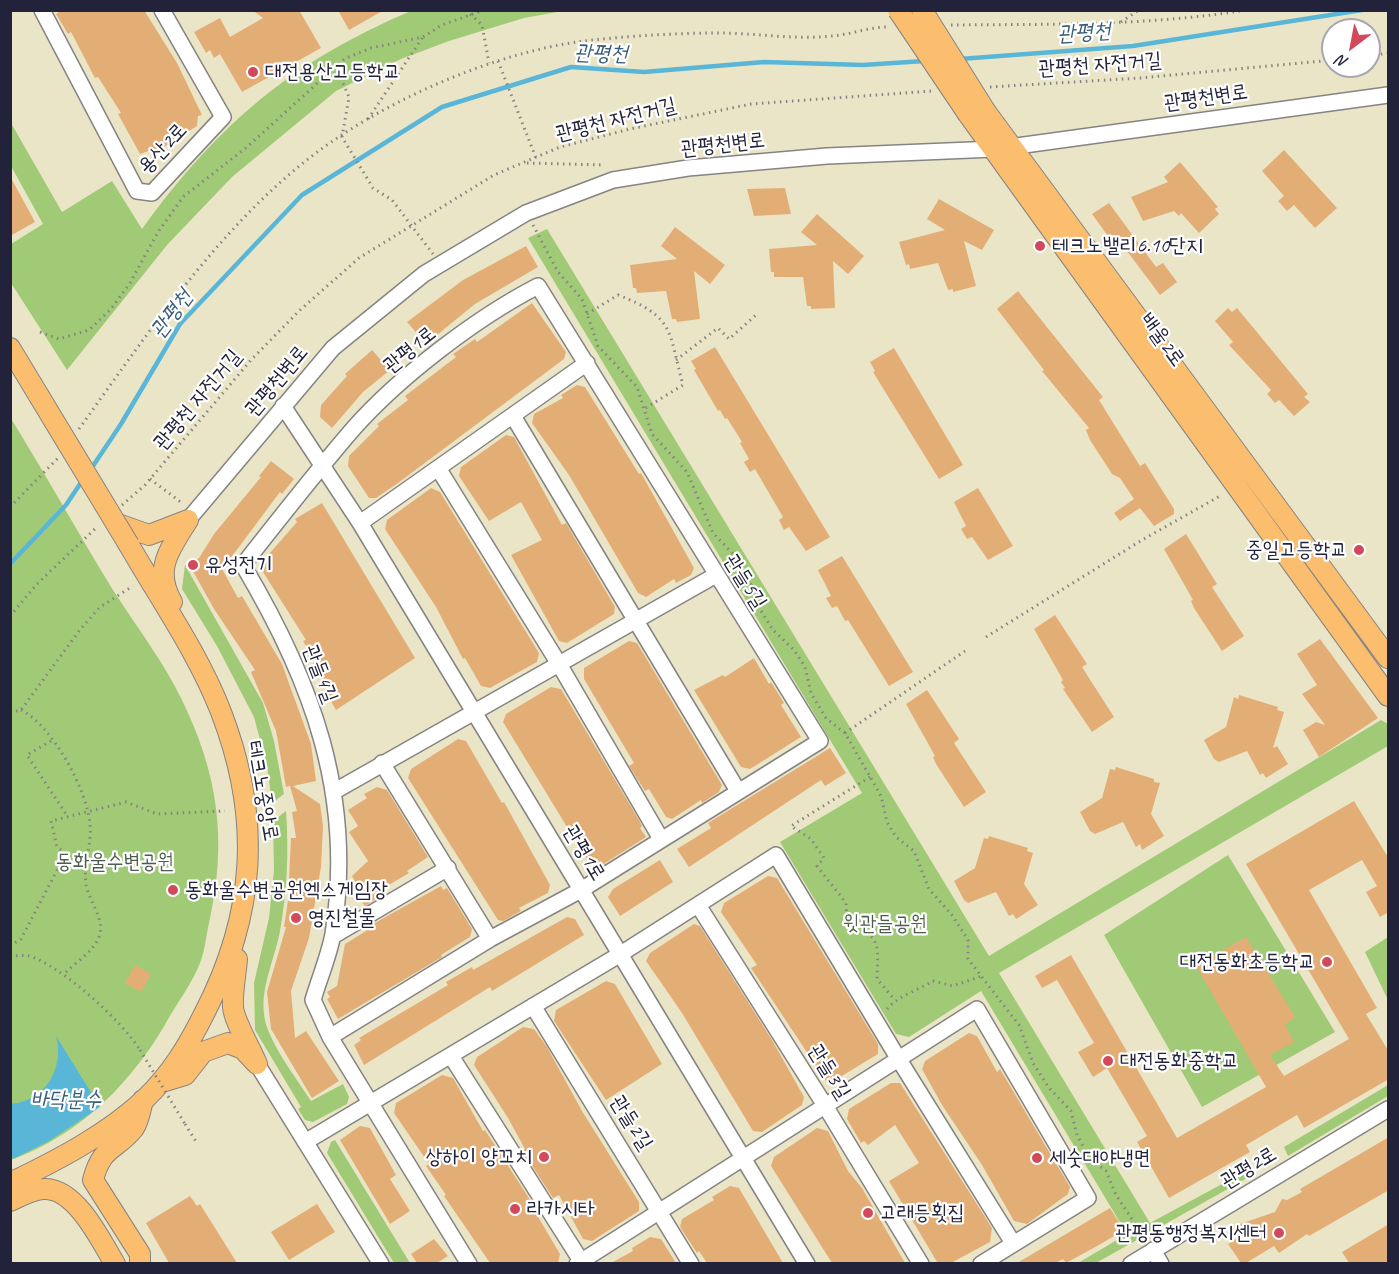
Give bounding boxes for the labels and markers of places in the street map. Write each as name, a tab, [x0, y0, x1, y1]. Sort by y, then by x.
place label: 대전용산고등학교	[265, 59, 400, 85]
marker: 대전용산고등학교	[246, 65, 260, 79]
place label: 테크노밸리6.10단지	[1052, 233, 1203, 259]
marker: 테크노밸리6.10단지	[1033, 239, 1047, 253]
place label: 중일고등학교	[1246, 537, 1347, 563]
marker: 중일고등학교	[1352, 543, 1366, 557]
place label: 유성전기	[205, 552, 273, 578]
marker: 유성전기	[186, 558, 200, 572]
place label: 동화울수변공원엑스게임장	[185, 877, 388, 903]
marker: 동화울수변공원엑스게임장	[166, 883, 180, 897]
place label: 영진철물	[308, 905, 376, 931]
marker: 영진철물	[289, 911, 303, 925]
place label: 대전동화초등학교	[1180, 949, 1315, 975]
marker: 대전동화초등학교	[1320, 955, 1334, 969]
place label: 대전동화중학교	[1120, 1048, 1238, 1074]
marker: 대전동화중학교	[1101, 1054, 1115, 1068]
place label: 상하이 양꼬치	[426, 1144, 532, 1170]
place label: 세숫대야냉면	[1049, 1145, 1150, 1171]
marker: 상하이 양꼬치	[537, 1150, 551, 1164]
marker: 세숫대야냉면	[1030, 1151, 1044, 1165]
place label: 라카시타	[527, 1196, 595, 1222]
place label: 고래등횟집	[880, 1200, 964, 1226]
marker: 라카시타	[508, 1202, 522, 1216]
marker: 고래등횟집	[861, 1206, 875, 1220]
place label: 관평동행정복지센터	[1115, 1220, 1267, 1246]
marker: 관평동행정복지센터	[1272, 1226, 1286, 1240]

